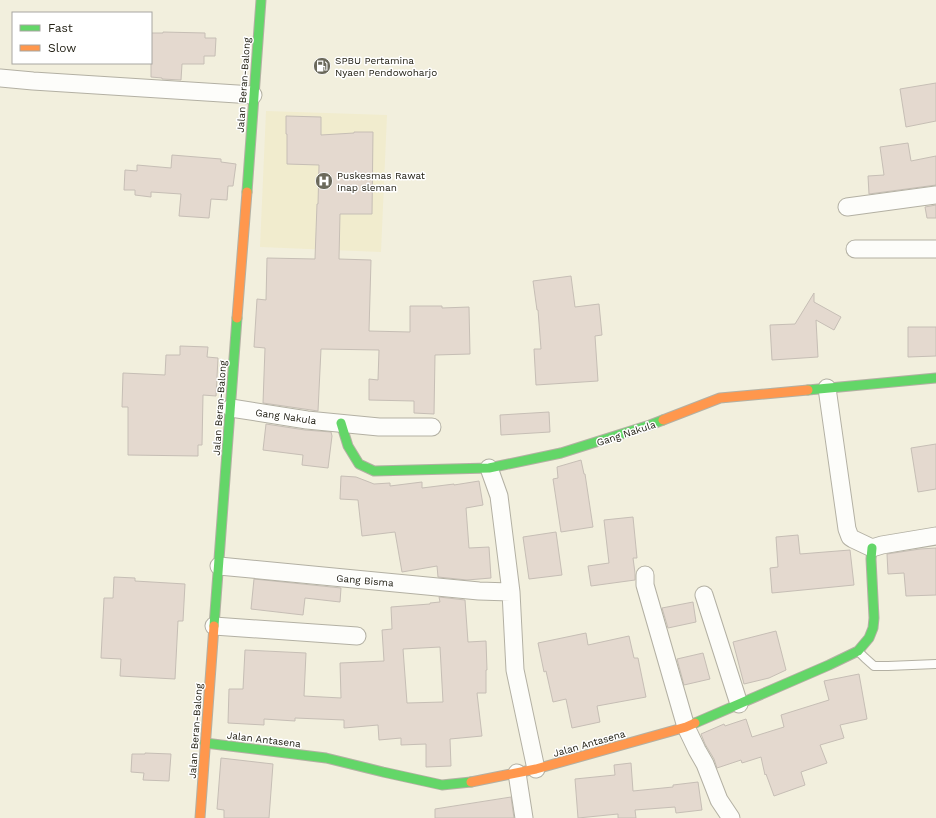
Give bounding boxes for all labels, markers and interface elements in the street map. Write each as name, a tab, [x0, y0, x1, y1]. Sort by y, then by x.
legend	[12, 12, 152, 64]
text: Fast	[48, 21, 73, 35]
street label: Jalan Beran-Balong	[235, 36, 252, 133]
text: Slow	[48, 41, 76, 55]
place label: SPBU Pertamina Nyaen Pendowoharjo	[335, 55, 437, 78]
fuel station icon: SPBU Pertamina Nyaen Pendowoharjo	[312, 56, 332, 76]
place label: Puskesmas Rawat Inap sleman	[337, 170, 426, 193]
hospital icon: Puskesmas Rawat Inap sleman	[314, 171, 334, 191]
street label: Jalan Beran-Balong	[211, 359, 228, 456]
street label: Gang Nakula	[255, 407, 317, 426]
street label: Gang Nakula	[595, 419, 657, 448]
street label: Gang Bisma	[336, 573, 394, 589]
street label: Jalan Beran-Balong	[187, 682, 204, 779]
street label: Jalan Antasena	[552, 728, 627, 759]
street label: Jalan Antasena	[226, 729, 302, 750]

